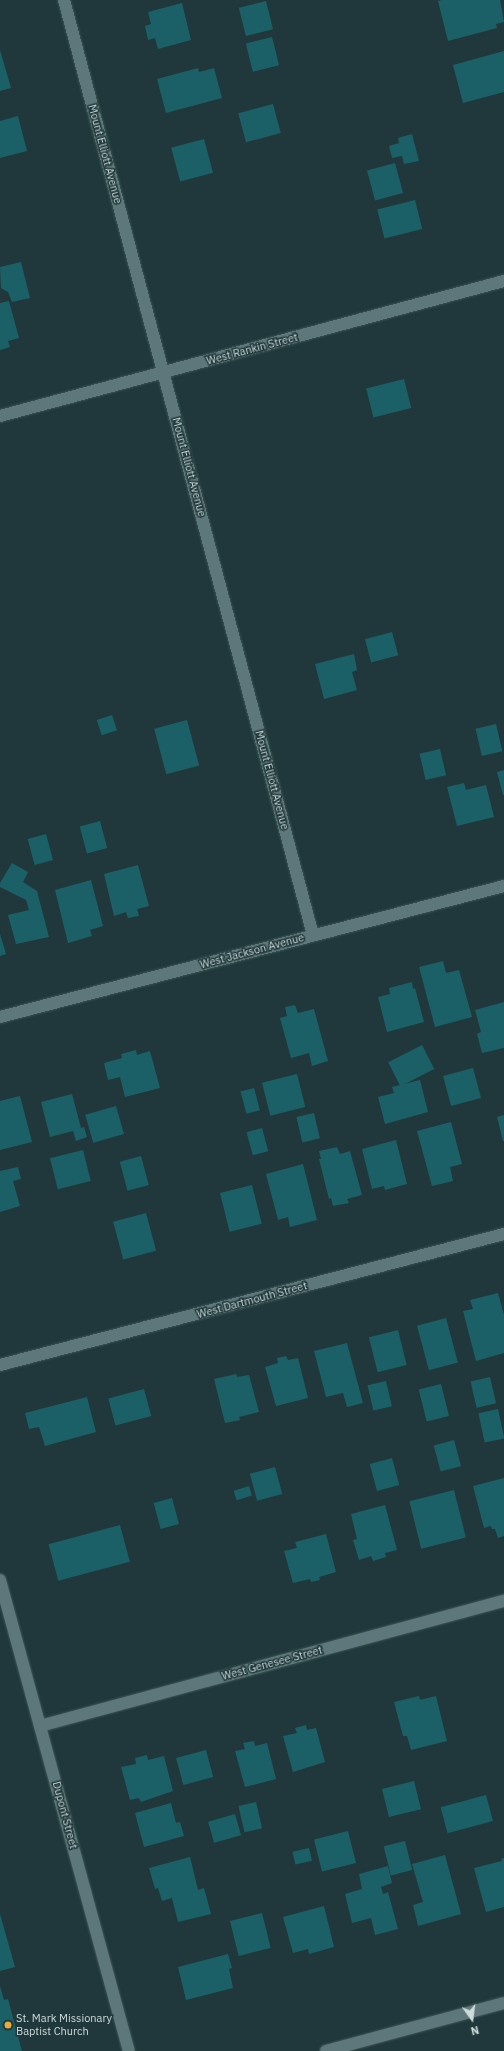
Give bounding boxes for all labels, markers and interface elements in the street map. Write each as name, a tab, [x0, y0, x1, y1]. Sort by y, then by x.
street label: Mount Elliott Avenue	[85, 103, 125, 205]
street label: West Rankin Street	[205, 330, 299, 368]
street label: Mount Elliott Avenue	[169, 416, 209, 518]
street label: Mount Elliott Avenue	[252, 729, 292, 831]
street label: West Jackson Avenue	[199, 931, 305, 971]
street label: West Dartmouth Street	[195, 1279, 309, 1321]
street label: West Genesee Street	[220, 1643, 324, 1683]
street label: Dupont Street	[50, 1780, 80, 1850]
north arrow	[452, 1999, 492, 2039]
place label: St. Mark Missionary Baptist Church	[16, 2012, 112, 2038]
marker: St. Mark Missionary Baptist Church	[3, 2020, 13, 2030]
text: N	[469, 2023, 480, 2038]

